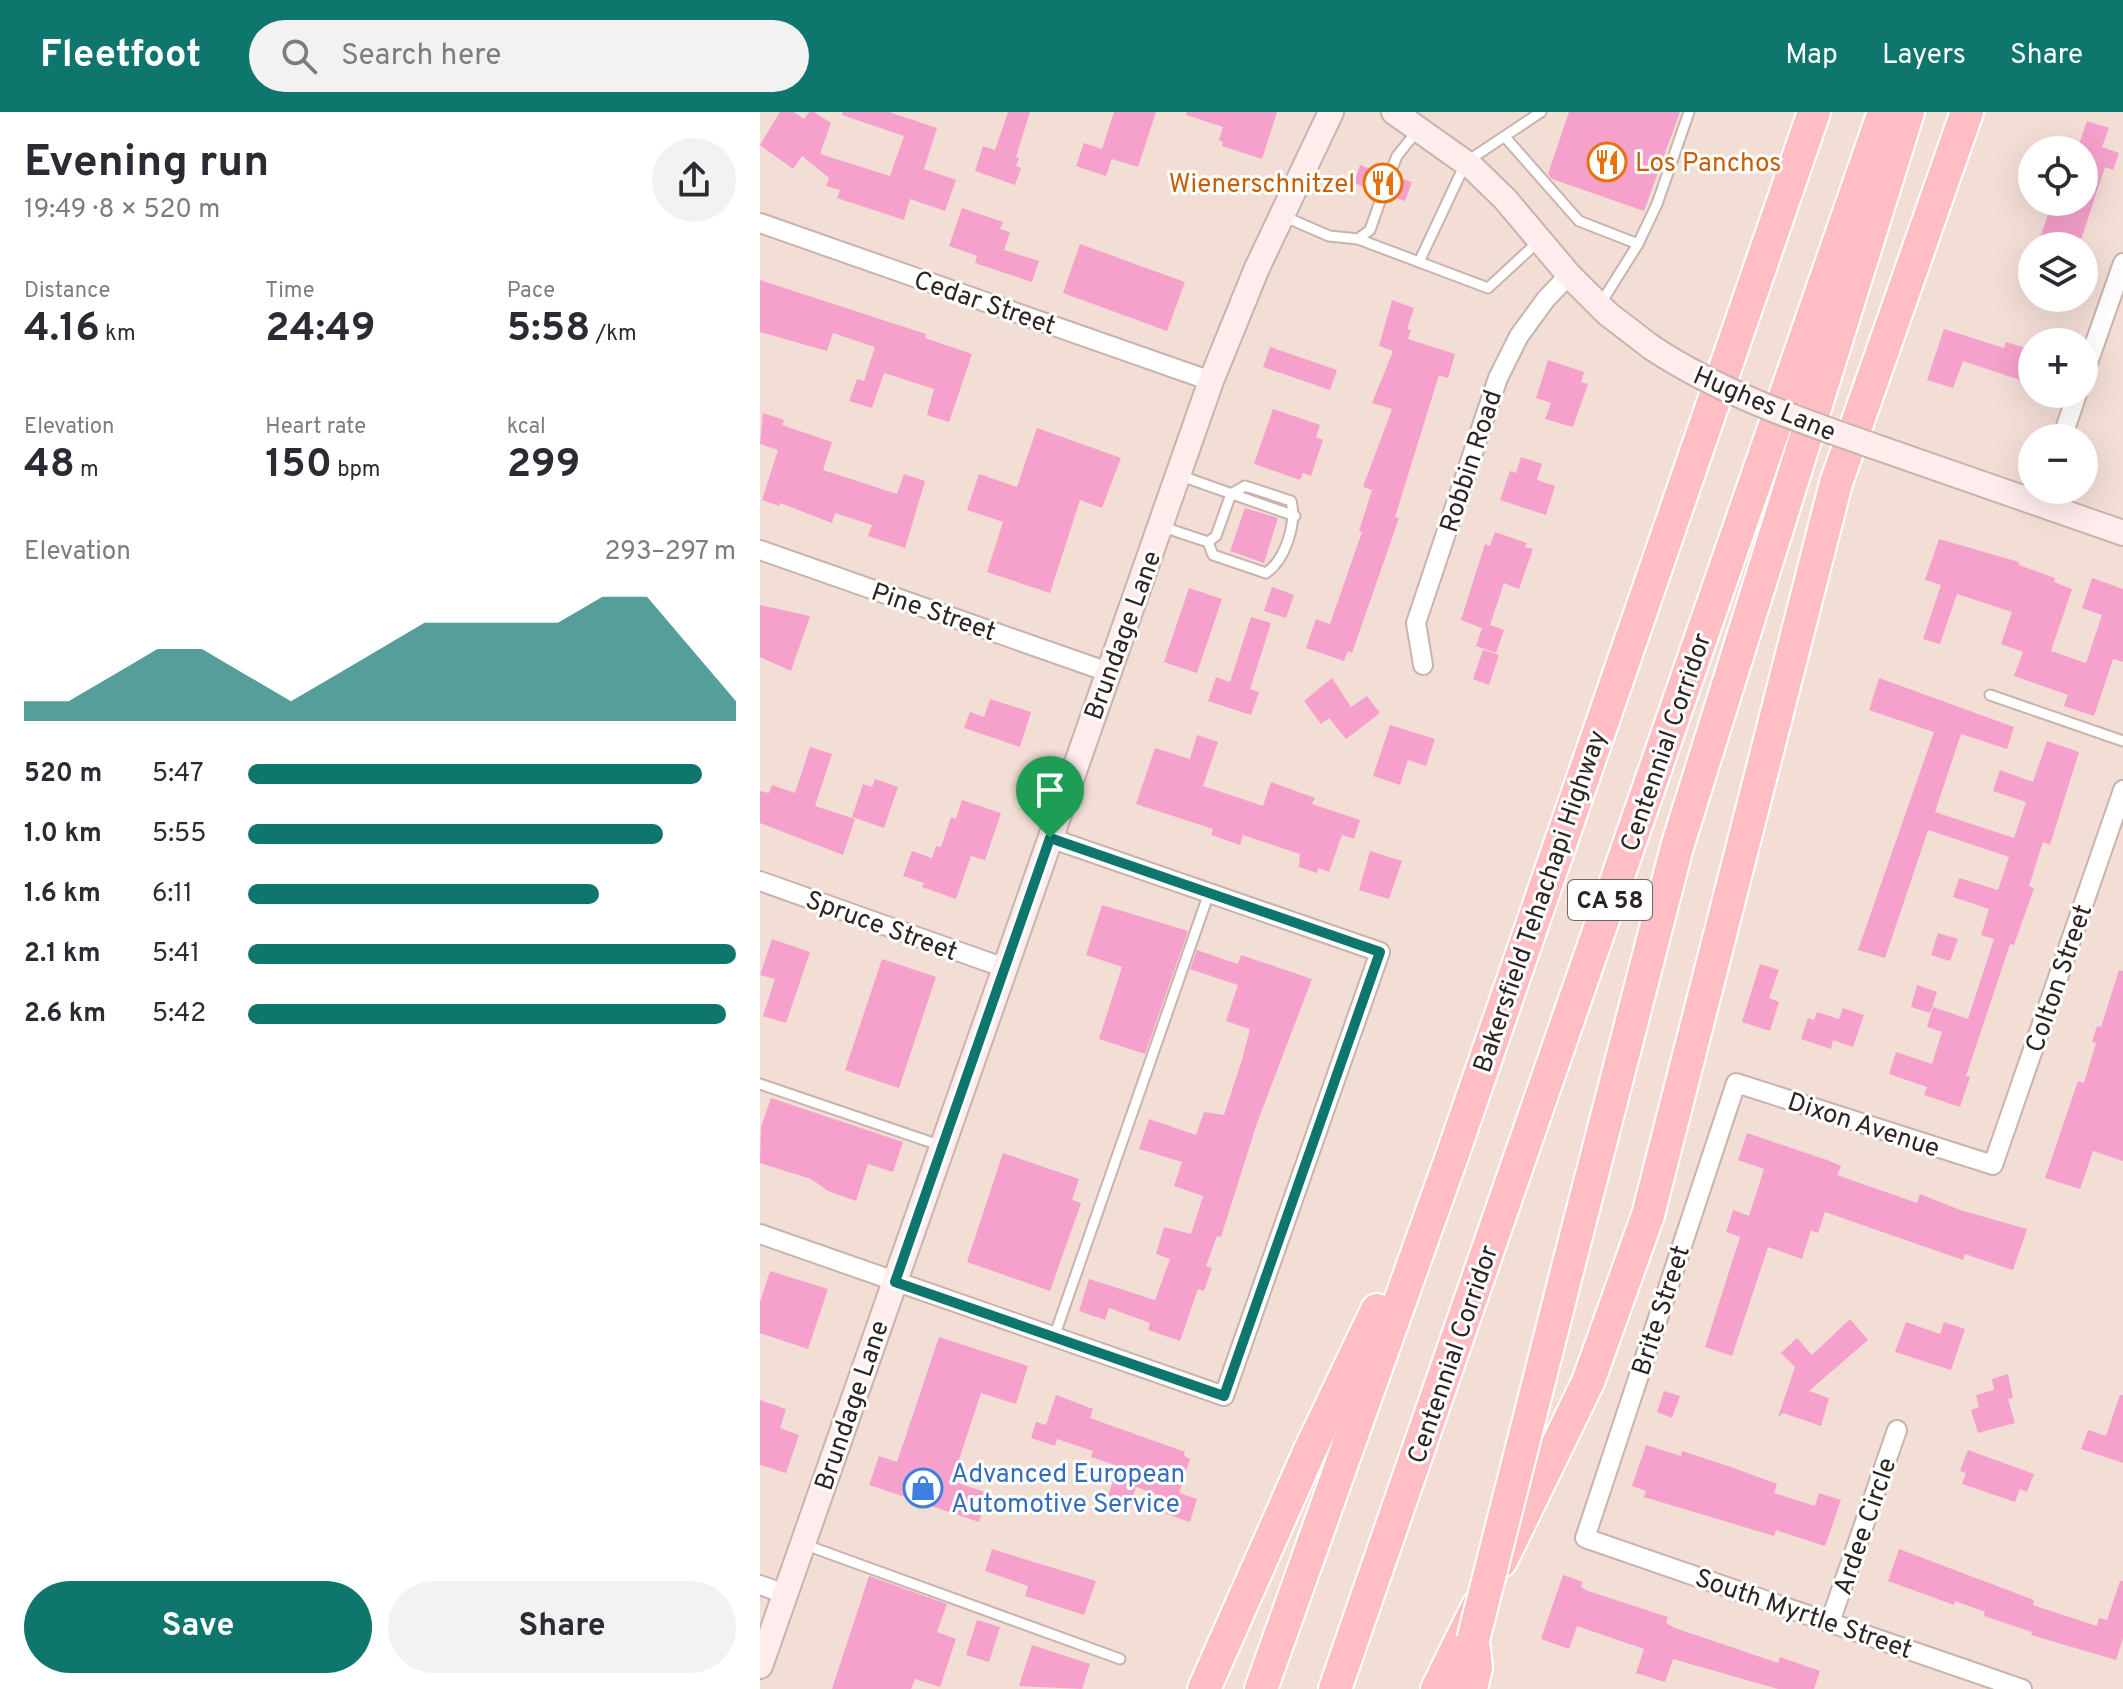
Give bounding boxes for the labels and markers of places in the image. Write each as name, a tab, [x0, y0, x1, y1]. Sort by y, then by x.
restaurant icon: Los Panchos	[1586, 141, 1628, 183]
place label: Los Panchos	[1635, 148, 1781, 181]
restaurant icon: Wienerschnitzel	[1362, 162, 1404, 204]
place label: Wienerschnitzel	[1169, 169, 1355, 202]
pin	[1016, 756, 1084, 838]
place label: Advanced European Automotive Service	[951, 1459, 1185, 1522]
shop icon: Advanced European Automotive Service	[902, 1467, 944, 1509]

